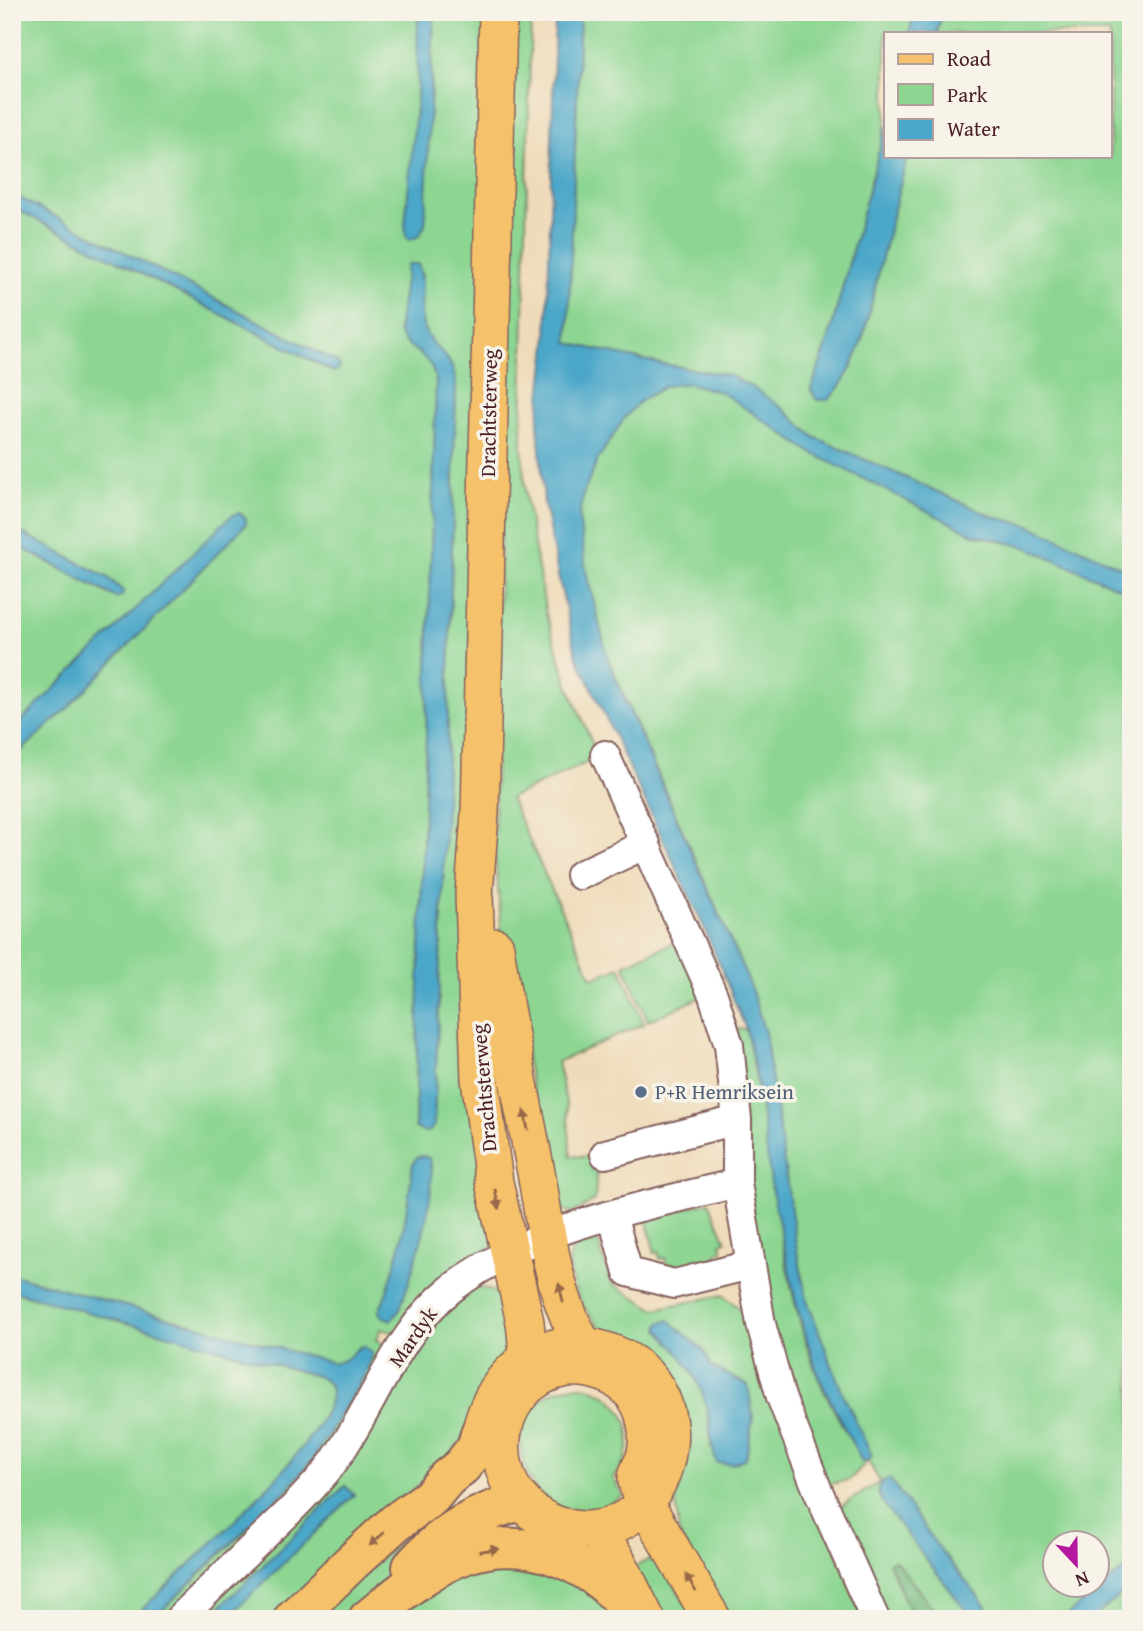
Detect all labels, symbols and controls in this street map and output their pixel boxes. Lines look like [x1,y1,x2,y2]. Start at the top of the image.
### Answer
legend [884,32,1112,158]
text: Road [947,43,992,74]
text: Park [947,79,988,110]
text: Water [947,113,1000,144]
street label: Drachtsterweg [472,348,505,477]
street label: Drachtsterweg [462,1022,505,1153]
place label: P+R Hemriksein [655,1076,794,1107]
marker: P+R Hemriksein [633,1084,649,1100]
one-way arrow [520,1109,531,1131]
one-way arrow [492,1188,503,1210]
one-way arrow [555,1282,566,1304]
street label: Mardyk [380,1300,445,1373]
north arrow [1042,1530,1112,1600]
one-way arrow [369,1531,386,1546]
one-way arrow [478,1544,500,1555]
text: N [1071,1564,1094,1595]
one-way arrow [685,1574,697,1593]

